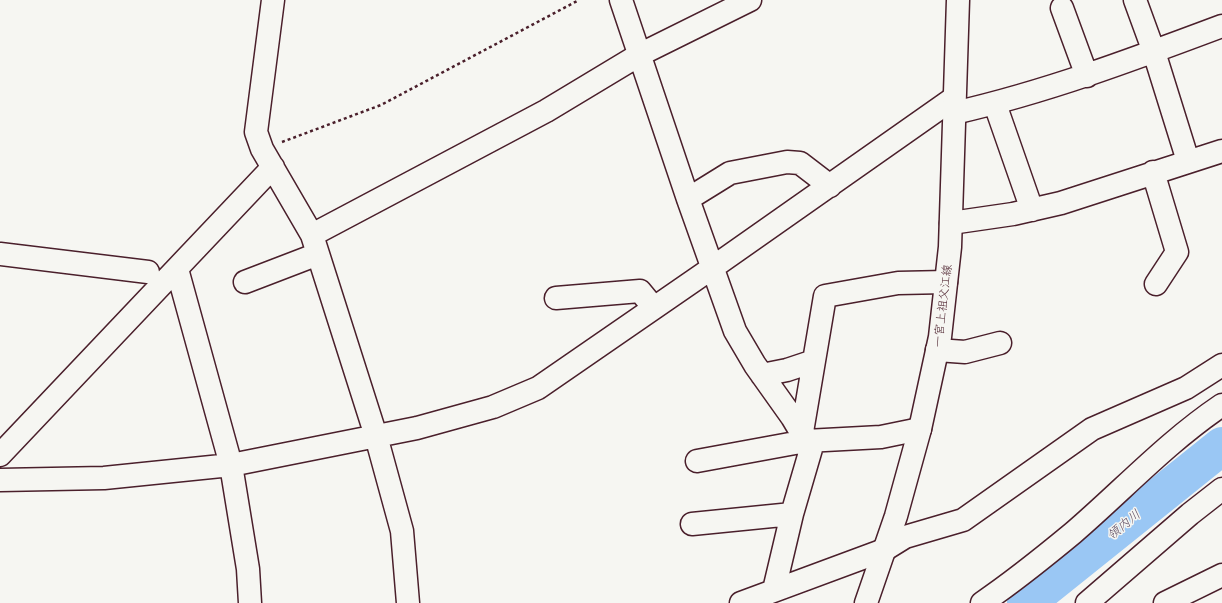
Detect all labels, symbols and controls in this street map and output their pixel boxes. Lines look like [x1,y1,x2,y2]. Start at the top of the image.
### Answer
street label: 一宮上祖父江線 [931,263,955,349]
water label: 領内川 [1104,507,1144,543]

